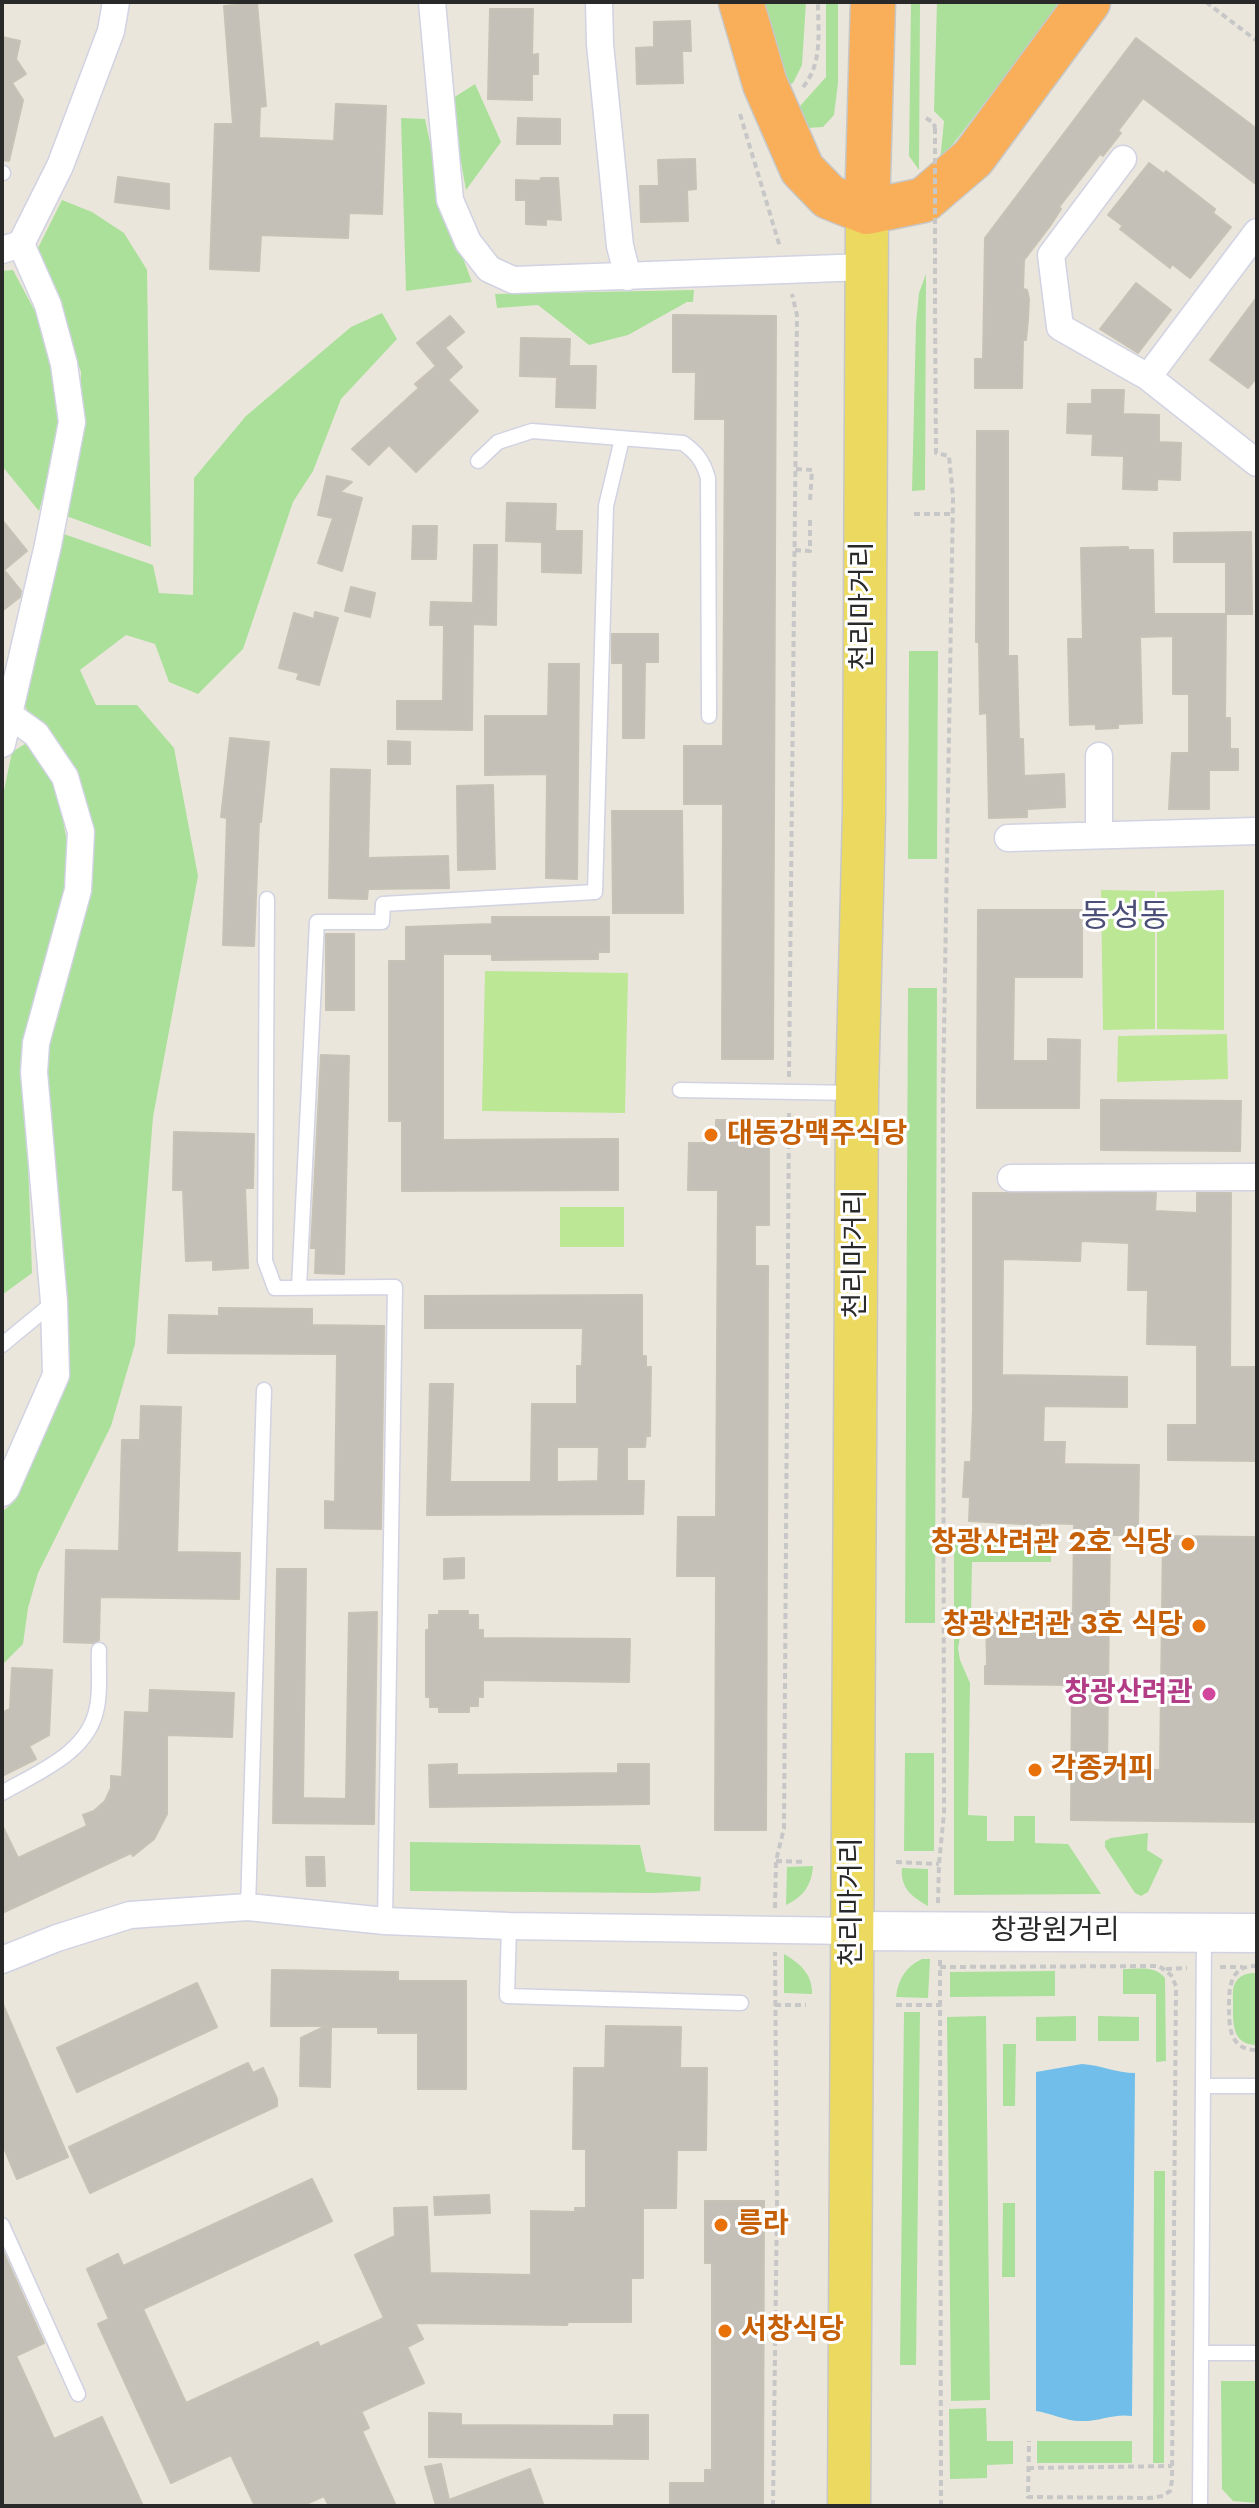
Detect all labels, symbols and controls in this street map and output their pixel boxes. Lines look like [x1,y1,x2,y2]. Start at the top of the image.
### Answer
street label: 천리마거리 [847,542,881,670]
district label: 동성동 [1081,899,1169,937]
place label: 대동강맥주식당 [727,1118,907,1152]
marker: 대동강맥주식당 [702,1126,720,1144]
street label: 천리마거리 [840,1190,874,1318]
place label: 창광산려관 2호 식당 [931,1527,1172,1561]
marker: 창광산려관 2호 식당 [1179,1535,1197,1553]
place label: 창광산려관 3호 식당 [943,1609,1183,1643]
marker: 창광산려관 3호 식당 [1190,1617,1208,1635]
place label: 창광산려관 [1064,1677,1193,1711]
marker: 창광산려관 [1200,1685,1218,1703]
place label: 각종커피 [1051,1753,1154,1787]
marker: 각종커피 [1026,1761,1044,1779]
street label: 천리마거리 [836,1838,870,1966]
street label: 창광원거리 [991,1915,1119,1949]
place label: 릉라 [737,2208,789,2242]
marker: 릉라 [712,2216,730,2234]
place label: 서창식당 [741,2314,844,2348]
marker: 서창식당 [716,2322,734,2340]

